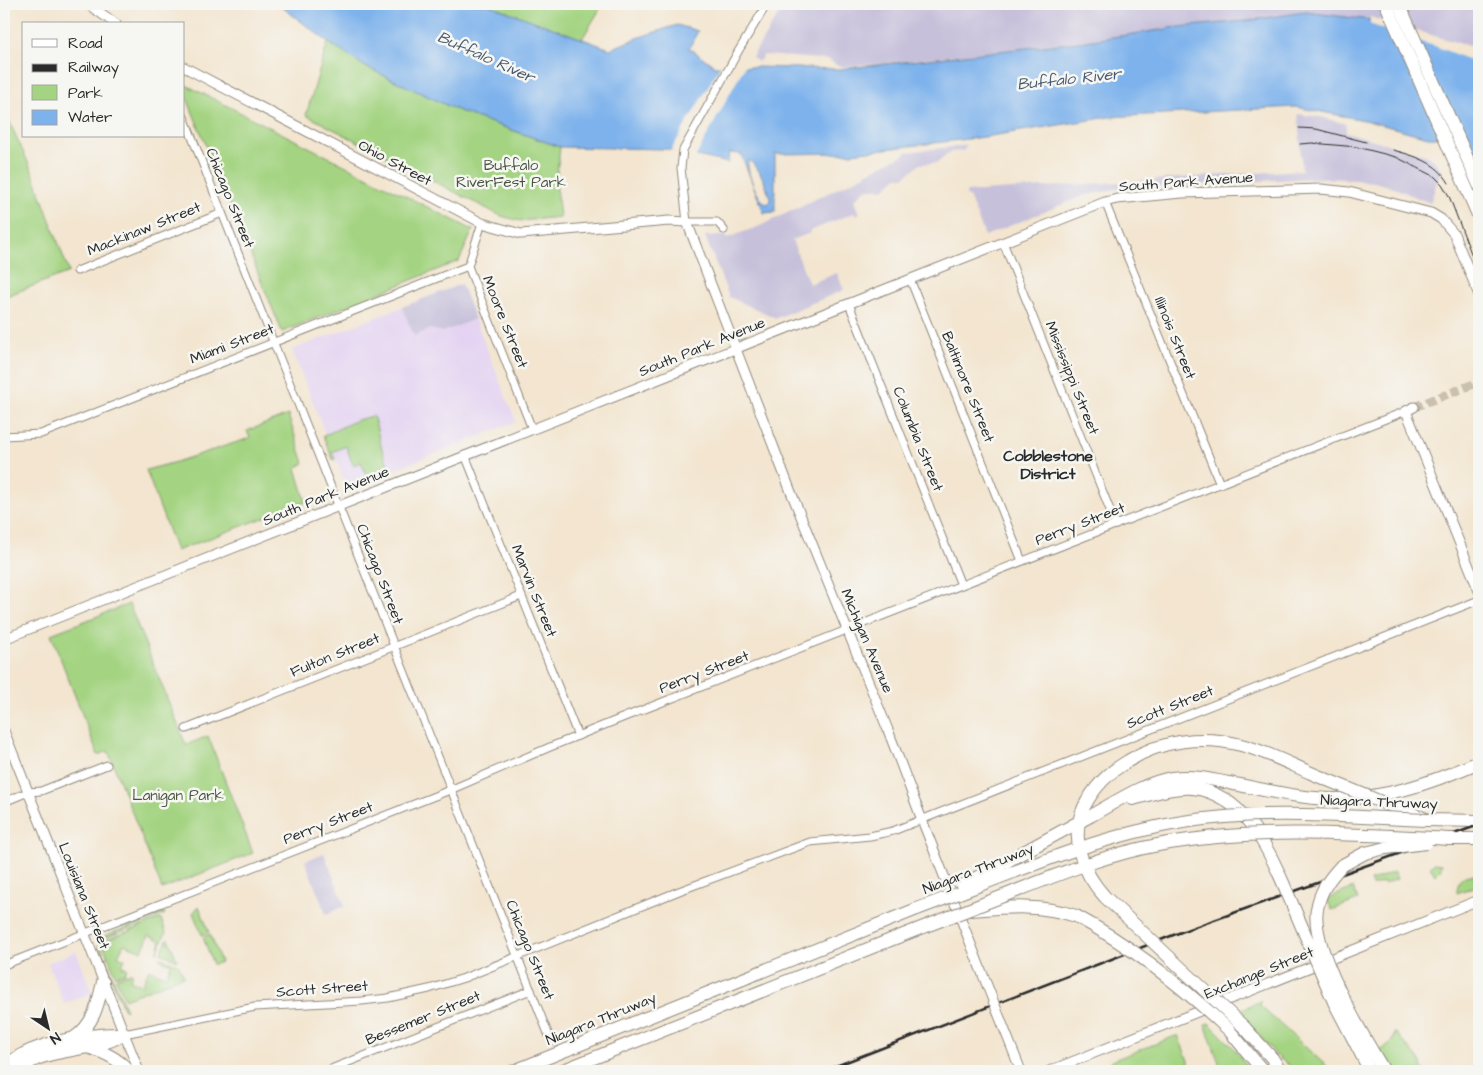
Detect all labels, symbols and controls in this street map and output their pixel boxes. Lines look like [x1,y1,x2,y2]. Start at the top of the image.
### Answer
legend [22,22,185,138]
water label: Buffalo River [434,26,540,89]
text: Road [68,33,103,54]
text: Railway [68,57,119,79]
water label: Buffalo River [1016,62,1124,95]
text: Park [68,83,103,104]
text: Water [68,107,112,128]
street label: Ohio Street [355,135,435,191]
street label: Chicago Street [200,145,260,251]
park label: Buffalo RiverFest Park [456,155,566,193]
street label: South Park Avenue [1118,167,1254,197]
street label: Mackinaw Street [84,197,204,261]
street label: Moore Street [477,273,533,371]
street label: Illinois Street [1149,294,1201,382]
street label: South Park Avenue [636,312,768,382]
street label: Miami Street [187,318,277,370]
street label: Mississippi Street [1040,318,1104,438]
street label: Baltimore Street [936,328,1000,446]
street label: Columbia Street [887,383,949,495]
district label: Cobblestone District [1003,445,1093,485]
street label: South Park Avenue [260,461,392,531]
street label: Perry Street [1032,497,1128,552]
street label: Chicago Street [350,521,409,628]
street label: Marvin Street [506,542,562,640]
street label: Michigan Avenue [835,586,898,697]
street label: Fulton Street [287,628,383,682]
street label: Perry Street [656,645,752,700]
street label: Scott Street [1123,680,1217,734]
park label: Lanigan Park [132,785,224,807]
street label: Niagara Thruway [1320,789,1438,816]
street label: Perry Street [280,796,376,851]
street label: Niagara Thruway [920,838,1037,901]
street label: Louisiana Street [53,839,115,953]
street label: Chicago Street [500,897,560,1003]
street label: Exchange Street [1201,942,1317,1005]
street label: Scott Street [275,975,369,1003]
street label: Bessemer Street [362,985,484,1051]
street label: Niagara Thruway [543,987,660,1052]
north arrow [22,1002,72,1052]
text: N [45,1027,64,1049]

